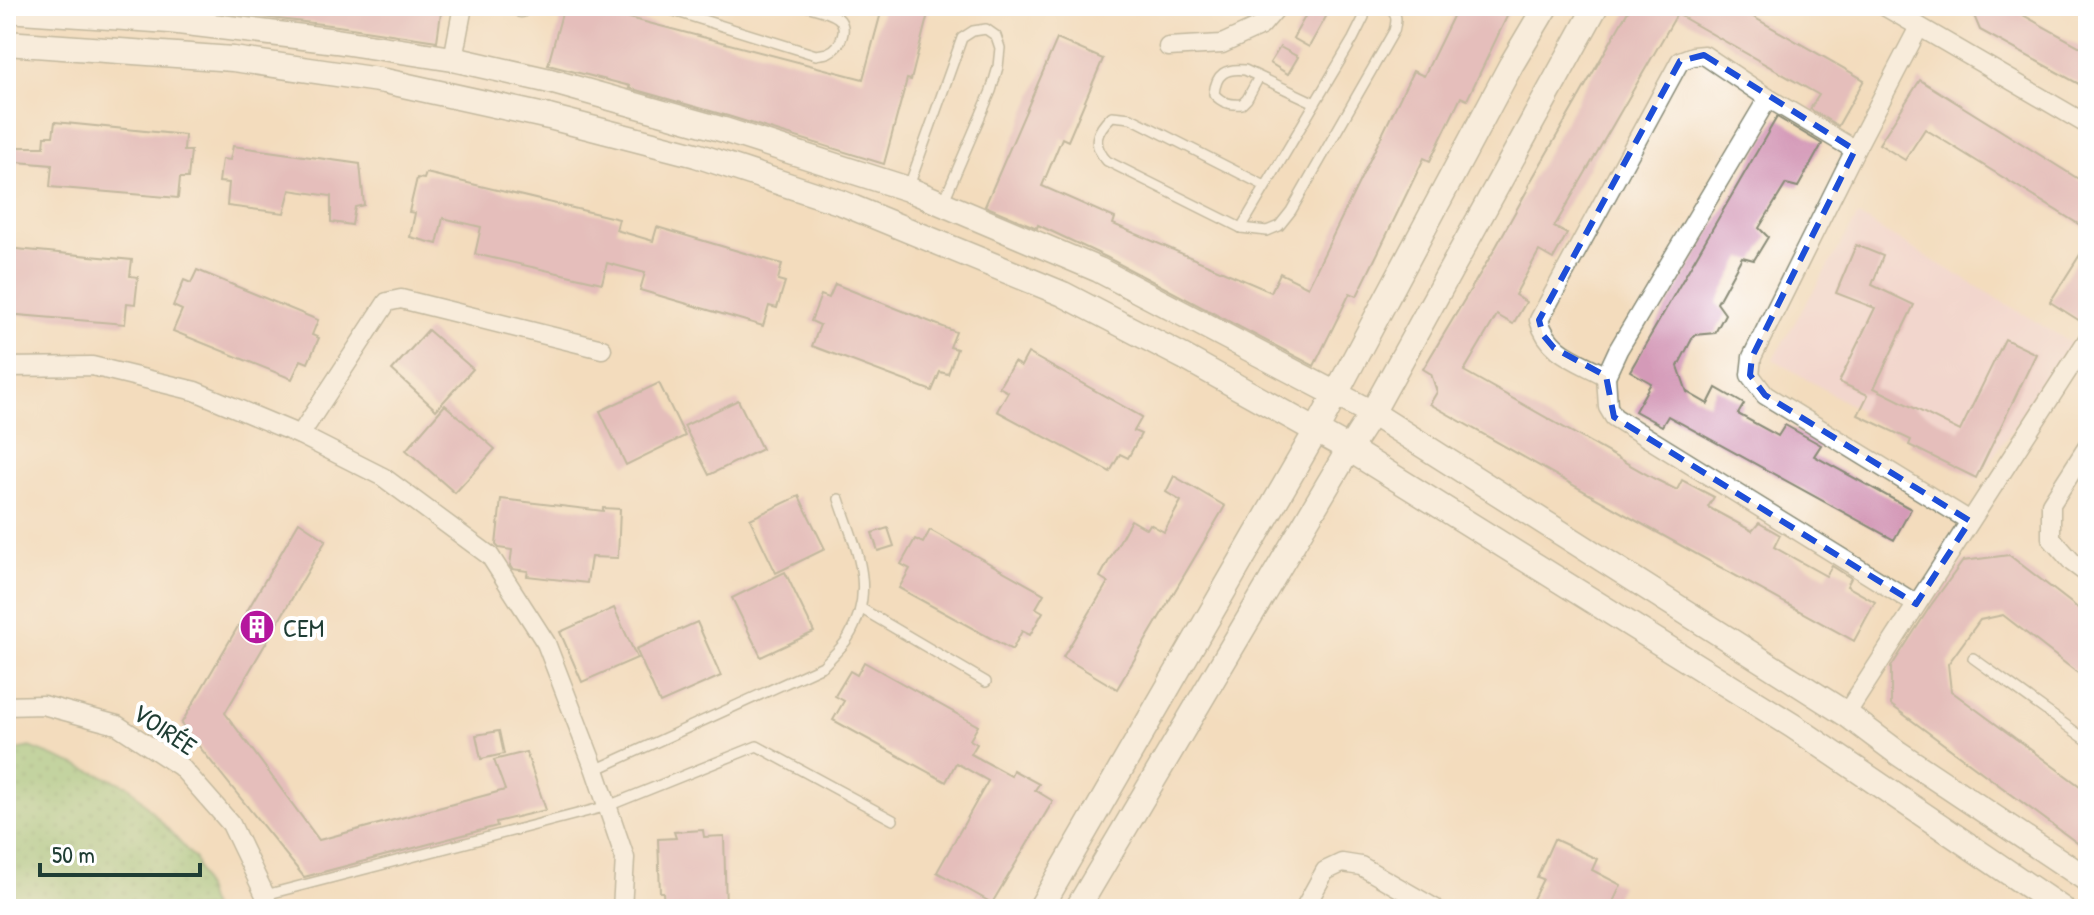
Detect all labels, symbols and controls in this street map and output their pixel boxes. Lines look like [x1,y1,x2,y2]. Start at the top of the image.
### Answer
building icon: CEM [238,608,276,646]
place label: CEM [283,610,324,645]
street label: VOIRÉE [126,695,204,763]
scale bar [40,827,200,877]
text: 50 m [52,838,95,870]

